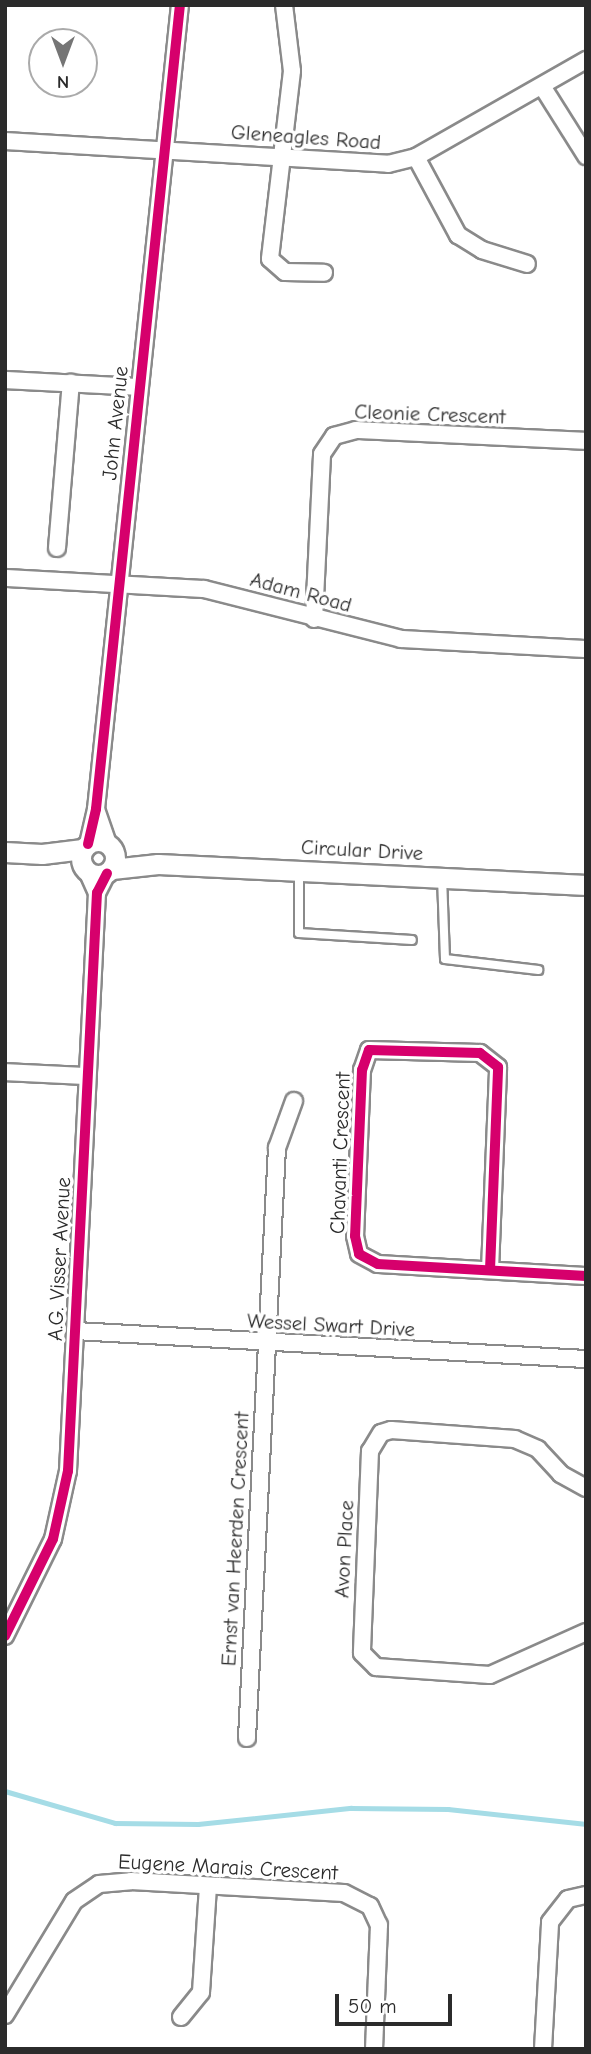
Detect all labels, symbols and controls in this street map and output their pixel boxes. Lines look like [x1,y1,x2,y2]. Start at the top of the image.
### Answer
north arrow [28,28,98,98]
text: N [57,71,69,93]
street label: Gleneagles Road [230,119,382,155]
street label: John Avenue [96,365,134,481]
street label: Cleonie Crescent [354,399,506,429]
street label: Adam Road [248,566,354,618]
street label: Circular Drive [300,834,424,866]
street label: Chavanti Crescent [325,1072,355,1234]
street label: A.G. Visser Avenue [42,1176,76,1342]
street label: Wessel Swart Drive [246,1308,416,1342]
street label: Ernst van Heerden Crescent [216,1411,254,1667]
street label: Avon Place [329,1499,359,1599]
street label: Eugene Marais Crescent [117,1849,339,1885]
scale bar [339,1980,456,2024]
text: 50 m [348,1994,397,2018]

